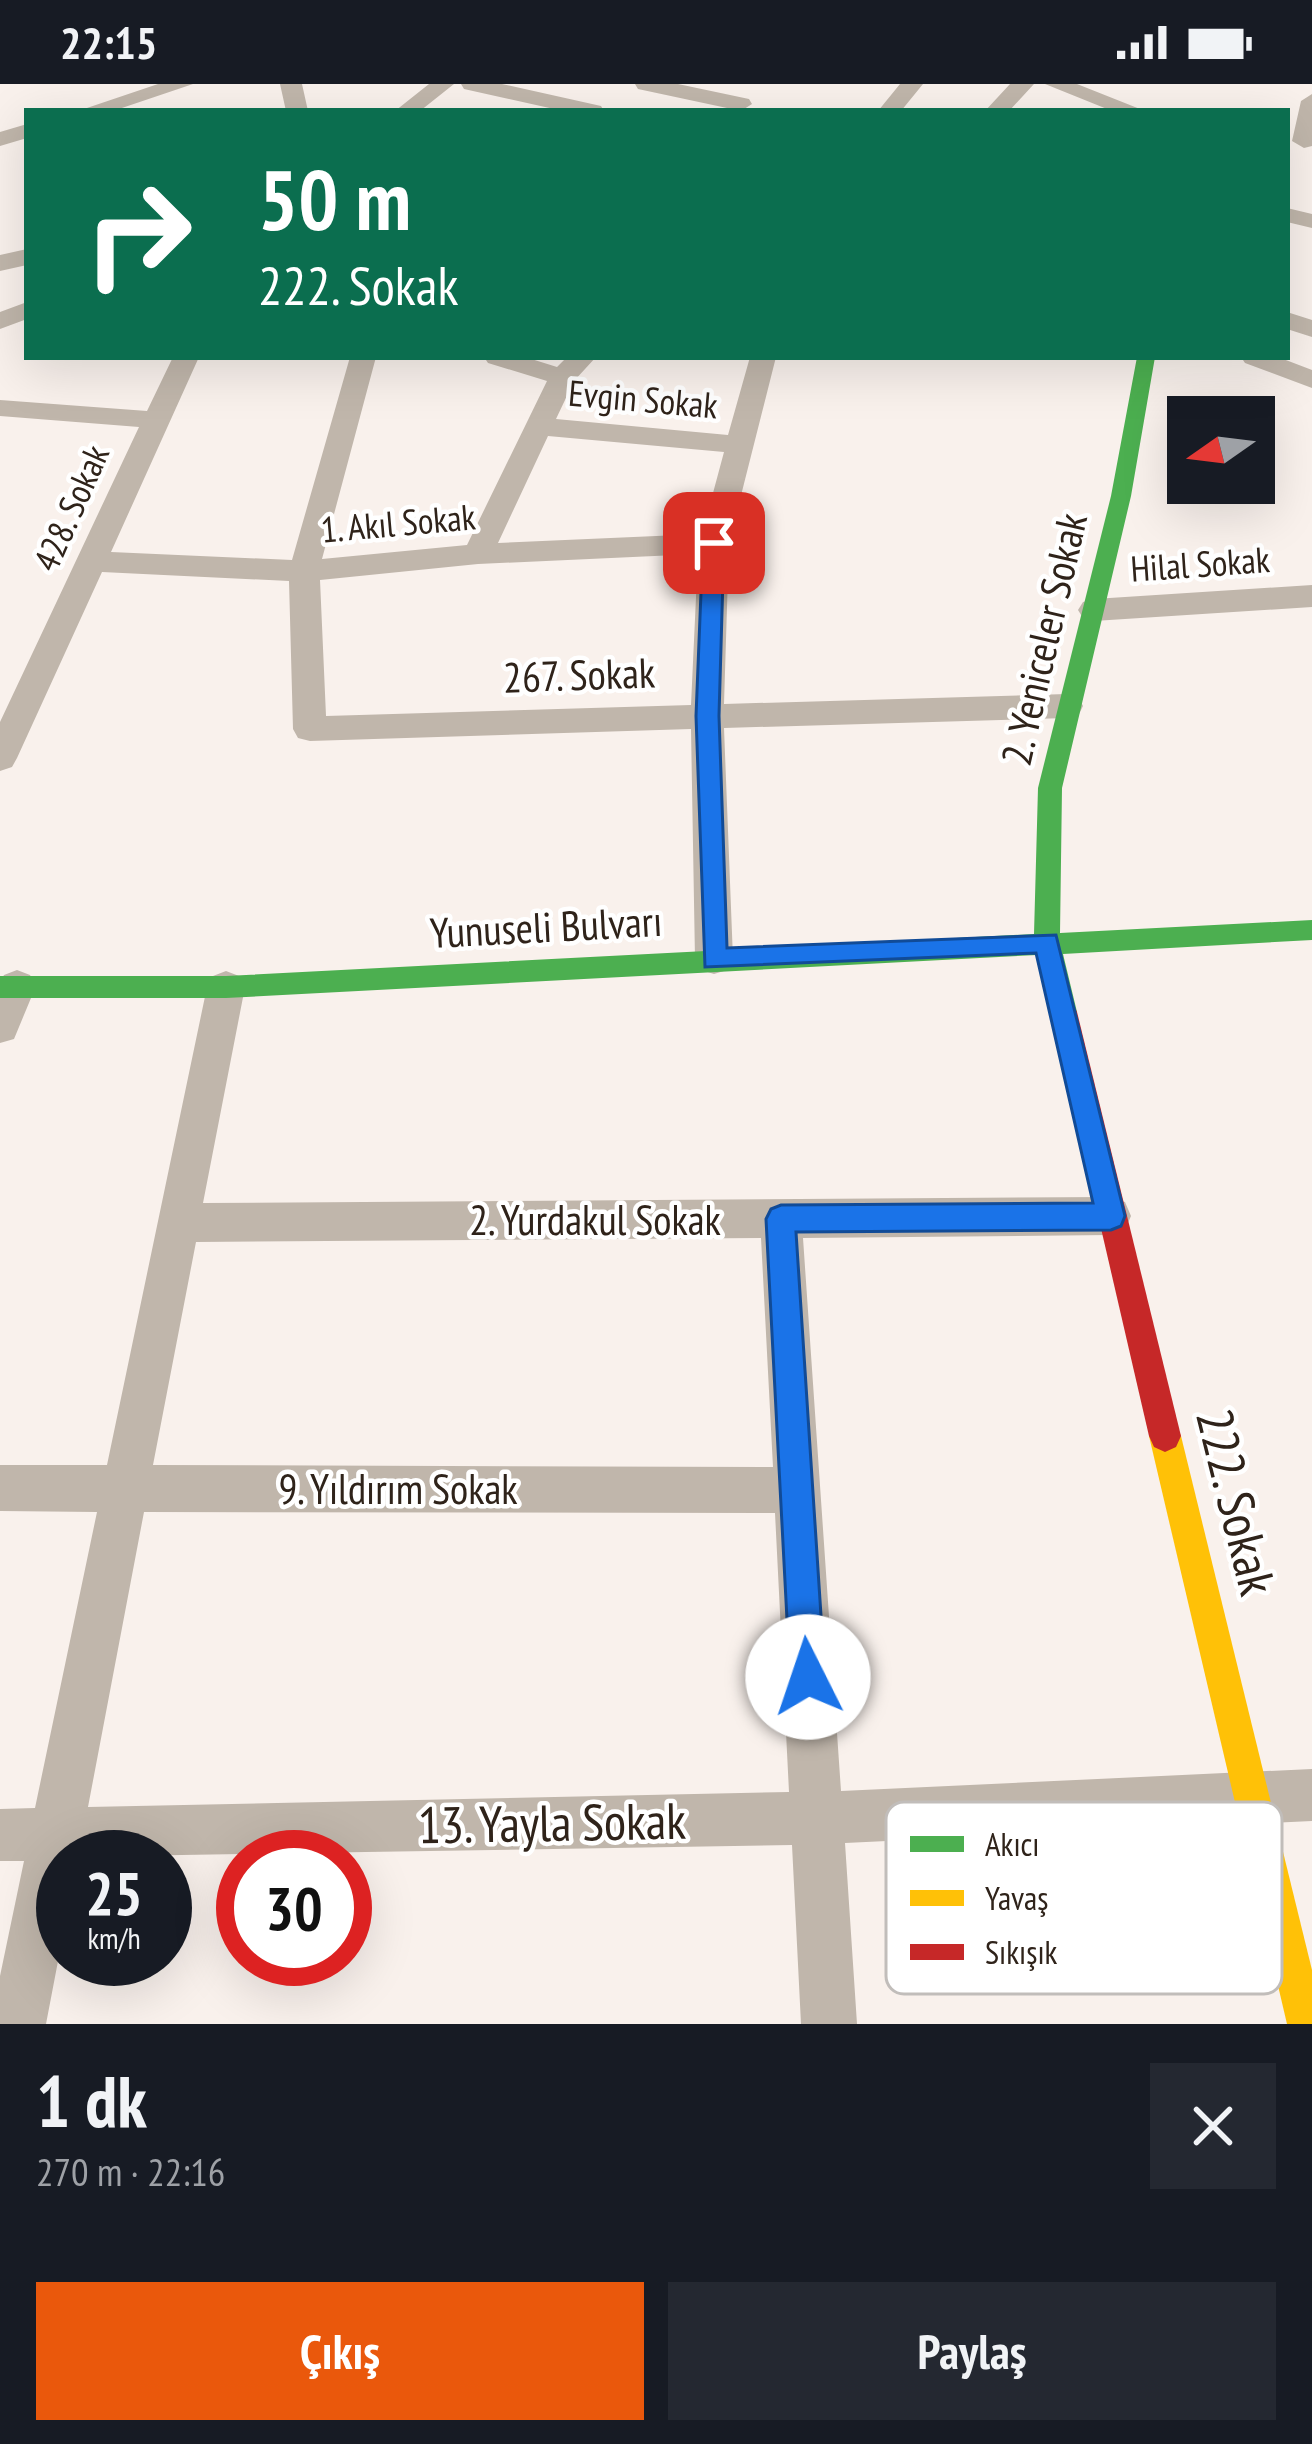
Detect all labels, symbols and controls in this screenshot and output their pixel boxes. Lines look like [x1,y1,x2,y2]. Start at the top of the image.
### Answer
text: 22:15 [60,13,157,71]
text: 50 m [258,144,411,253]
icon: right [60,156,216,312]
text: 222. Sokak [258,250,458,320]
street label: Evgin Sokak [567,369,720,428]
north arrow [1167,396,1275,504]
map controls [1167,396,1275,504]
street label: 428. Sokak [22,437,119,578]
street label: 1. Akıl Sokak [319,492,477,553]
pin [663,492,765,594]
street label: 2. Yeniceler Sokak [988,507,1099,770]
icon: arrive [681,510,747,576]
street label: Hilal Sokak [1129,535,1271,592]
street label: 267. Sokak [502,644,656,705]
street label: Yunuseli Bulvarı [428,893,663,960]
street label: 2. Yurdakul Sokak [469,1192,721,1247]
street label: 222. Sokak [1182,1402,1292,1602]
street label: 9. Yıldırım Sokak [278,1461,518,1516]
position arrow [745,1614,871,1740]
street label: 13. Yayla Sokak [417,1787,687,1857]
legend [886,1802,1282,1994]
text: Akıcı [985,1822,1039,1865]
speed limit sign: 30 [216,1830,372,1986]
text: 25 [85,1854,143,1932]
text: Yavaş [985,1876,1048,1919]
text: km/h [87,1918,141,1957]
text: Sıkışık [985,1930,1058,1973]
text: 1 dk [36,2054,147,2147]
button: close [1150,2063,1276,2189]
text: 270 m · 22:16 [36,2146,225,2197]
button: Çıkış [36,2282,644,2420]
button: Paylaş [668,2282,1276,2420]

